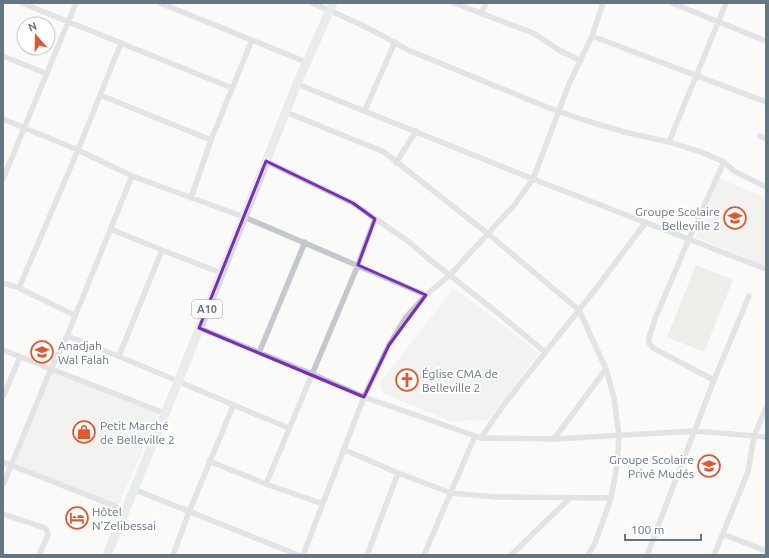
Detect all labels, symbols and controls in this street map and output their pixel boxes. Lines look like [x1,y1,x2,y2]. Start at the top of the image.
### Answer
north arrow [16,16,56,56]
text: N [27,20,38,34]
place label: Groupe Scolaire Belleville 2 [635,205,720,232]
school or university icon: Groupe Scolaire Belleville 2 [722,205,748,231]
road number: A10 [192,300,222,318]
school or university icon: Anadjah Wal Falah [29,339,55,365]
place label: Anadjah Wal Falah [58,339,109,366]
church icon: Église CMA de Belleville 2 [394,367,420,393]
place label: Église CMA de Belleville 2 [422,367,498,394]
shop icon: Petit Marché de Belleville 2 [71,419,97,445]
place label: Petit Marché de Belleville 2 [100,419,175,446]
place label: Groupe Scolaire Privé Mudés [609,453,694,480]
school or university icon: Groupe Scolaire Privé Mudés [696,453,722,479]
hotel icon: Hôtel N'Zelibessai [64,505,90,531]
place label: Hôtel N'Zelibessai [92,505,156,532]
scale bar [625,516,701,542]
text: 100 m [631,523,664,536]

